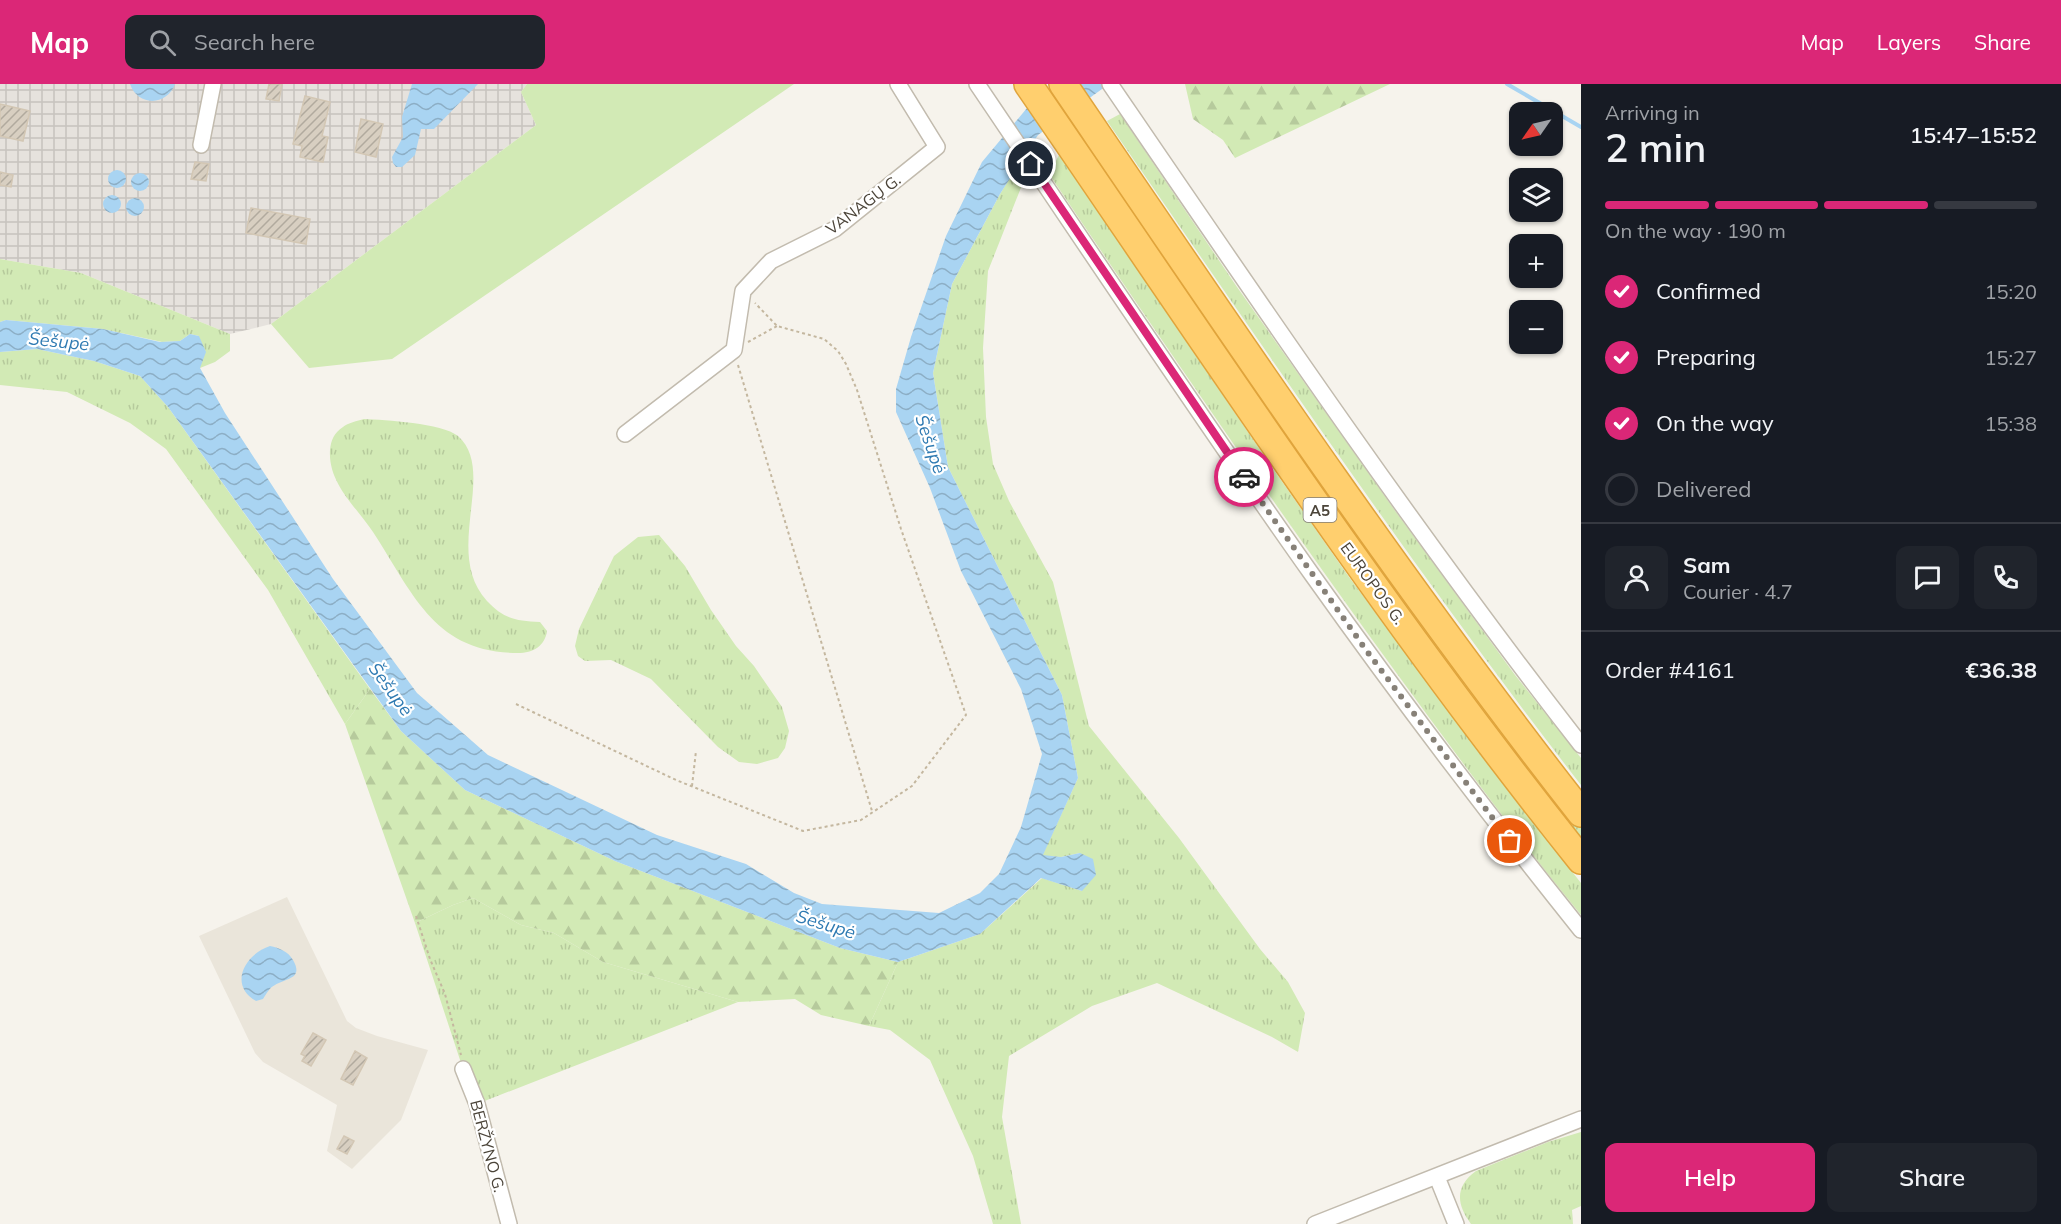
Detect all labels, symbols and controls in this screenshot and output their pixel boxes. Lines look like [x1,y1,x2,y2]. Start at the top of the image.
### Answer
search box [125,15,545,69]
text: Map [30,25,89,60]
icon: search [146,26,179,59]
text: Search here [194,28,315,56]
text: Map [1801,29,1844,55]
text: Layers [1877,29,1941,55]
text: Share [1974,29,2031,55]
text: Arriving in [1605,100,1700,125]
north arrow [1509,102,1563,156]
map controls [1509,102,1563,354]
text: 15:47–15:52 [1910,121,2037,149]
text: 2 min [1605,123,1706,172]
pin [1005,138,1056,189]
icon: home [1014,147,1047,180]
button: layers [1509,168,1563,222]
street label: VANAGŲ G. [822,169,904,239]
text: On the way · 190 m [1605,218,1786,243]
button: + [1509,234,1563,288]
icon: check [1605,275,1638,308]
text: Confirmed [1656,277,1761,305]
text: 15:20 [1984,279,2037,304]
button: − [1509,300,1563,354]
water label: Šešupė [28,326,91,356]
icon: check [1605,341,1638,374]
text: Preparing [1656,343,1756,371]
text: 15:27 [1984,345,2037,370]
icon: check [1605,407,1638,440]
text: On the way [1656,409,1774,437]
water label: Šešupė [910,411,952,477]
text: 15:38 [1984,411,2037,436]
courier [1214,447,1274,507]
icon: car [1228,461,1261,494]
text: Delivered [1656,475,1751,503]
road number: A5 [1304,498,1336,522]
street label: EUROPOS G. [1337,538,1409,628]
button: person [1605,546,1668,609]
button: chat [1896,546,1959,609]
button: phone [1974,546,2037,609]
text: Sam [1683,551,1731,579]
text: Courier · 4.7 [1683,579,1793,604]
text: Order #4161 [1605,656,1735,684]
text: €36.38 [1966,656,2037,684]
water label: Šešupė [364,658,418,721]
pin [1484,815,1535,866]
icon: bag [1493,824,1526,857]
water label: Šešupė [794,904,859,944]
street label: BERŽYNO G. [466,1098,510,1194]
button: Help [1605,1143,1815,1212]
button: Share [1827,1143,2037,1212]

